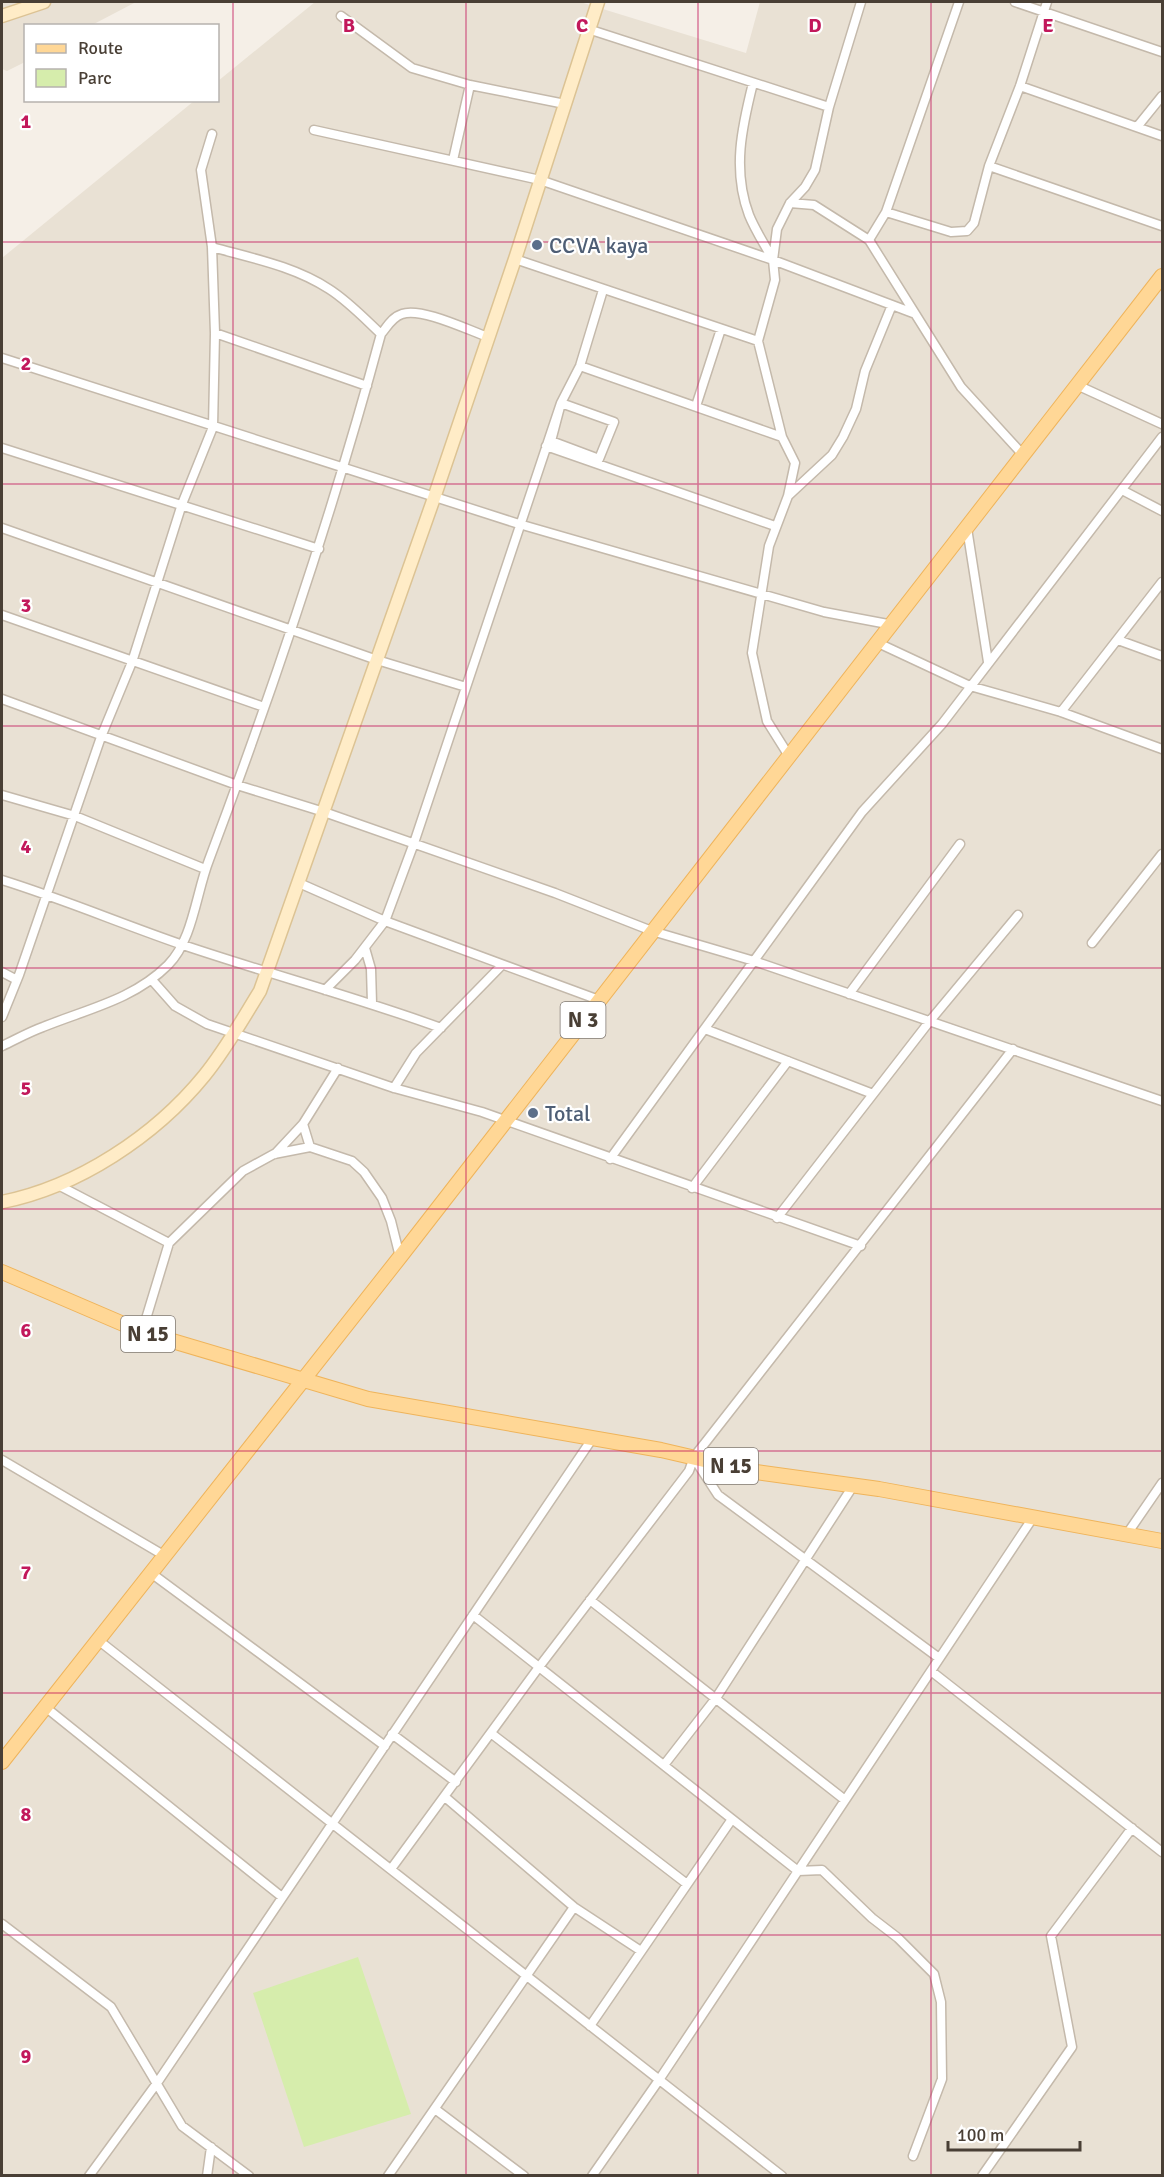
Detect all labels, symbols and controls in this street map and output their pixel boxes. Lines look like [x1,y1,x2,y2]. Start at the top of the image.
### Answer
text: B [343,13,355,38]
text: C [576,13,588,38]
text: D [808,13,822,38]
text: E [1042,13,1054,38]
legend [24,24,219,102]
text: Route [78,37,123,59]
text: Parc [78,67,112,89]
text: 1 [21,109,32,134]
place label: CCVA kaya [549,232,649,259]
marker: CCVA kaya [530,238,544,252]
text: 2 [21,351,31,376]
text: 3 [21,593,31,618]
text: 4 [21,834,32,859]
road number: N 3 [560,1002,606,1038]
text: 5 [21,1076,31,1101]
place label: Total [545,1100,591,1127]
marker: Total [526,1106,540,1120]
road number: N 15 [121,1316,175,1352]
text: 6 [21,1318,32,1343]
road number: N 15 [704,1448,758,1484]
text: 7 [21,1560,32,1585]
text: 8 [21,1802,32,1827]
text: 9 [21,2044,32,2069]
scale bar [948,2114,1080,2152]
text: 100 m [957,2124,1004,2146]

